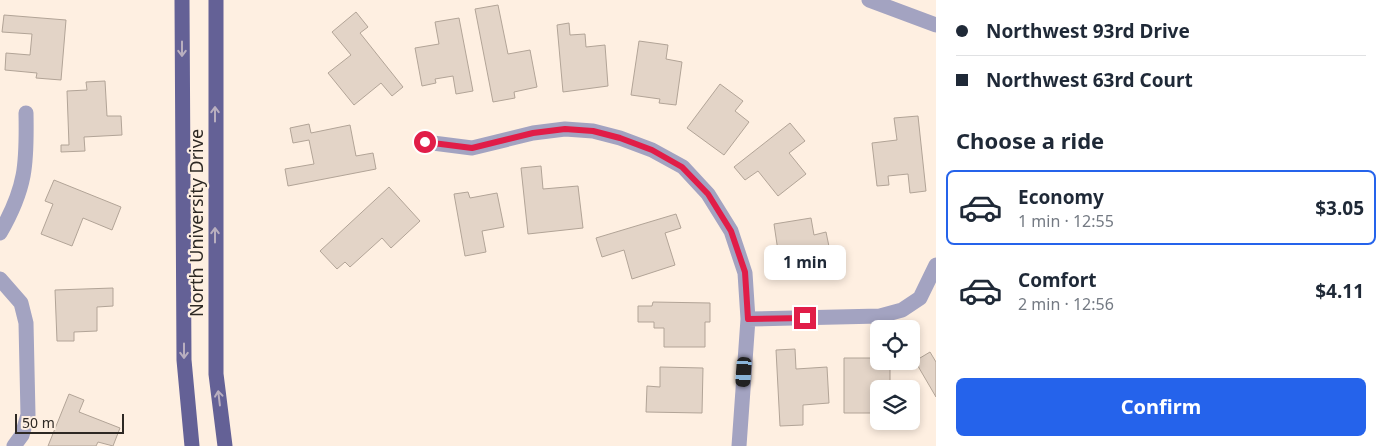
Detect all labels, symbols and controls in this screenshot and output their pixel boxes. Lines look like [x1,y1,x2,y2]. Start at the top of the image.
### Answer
text: Northwest 93rd Drive [986,18,1190,44]
one-way arrow [177,40,187,56]
text: Northwest 63rd Court [986,67,1193,93]
one-way arrow [211,106,220,122]
text: Choose a ride [956,125,1104,155]
street label: North University Drive [184,129,208,317]
route start [414,131,436,153]
text: Economy [1018,184,1104,210]
icon: car [958,185,1003,230]
text: $3.05 [1315,195,1364,221]
text: 1 min · 12:55 [1018,210,1114,232]
one-way arrow [210,228,220,244]
callout: 1 min [764,246,846,280]
text: 1 min [783,251,827,273]
text: Comfort [1018,267,1097,293]
icon: car [958,268,1003,313]
text: $4.11 [1315,278,1364,304]
text: 2 min · 12:56 [1018,293,1114,315]
route end [794,307,816,329]
map controls [870,320,920,430]
button: locate [870,320,920,370]
one-way arrow [179,342,189,359]
car [735,357,752,387]
button: Confirm [956,378,1366,436]
button: layers [870,380,920,430]
one-way arrow [214,390,224,406]
scale bar [15,411,124,434]
text: 50 m [22,413,55,432]

